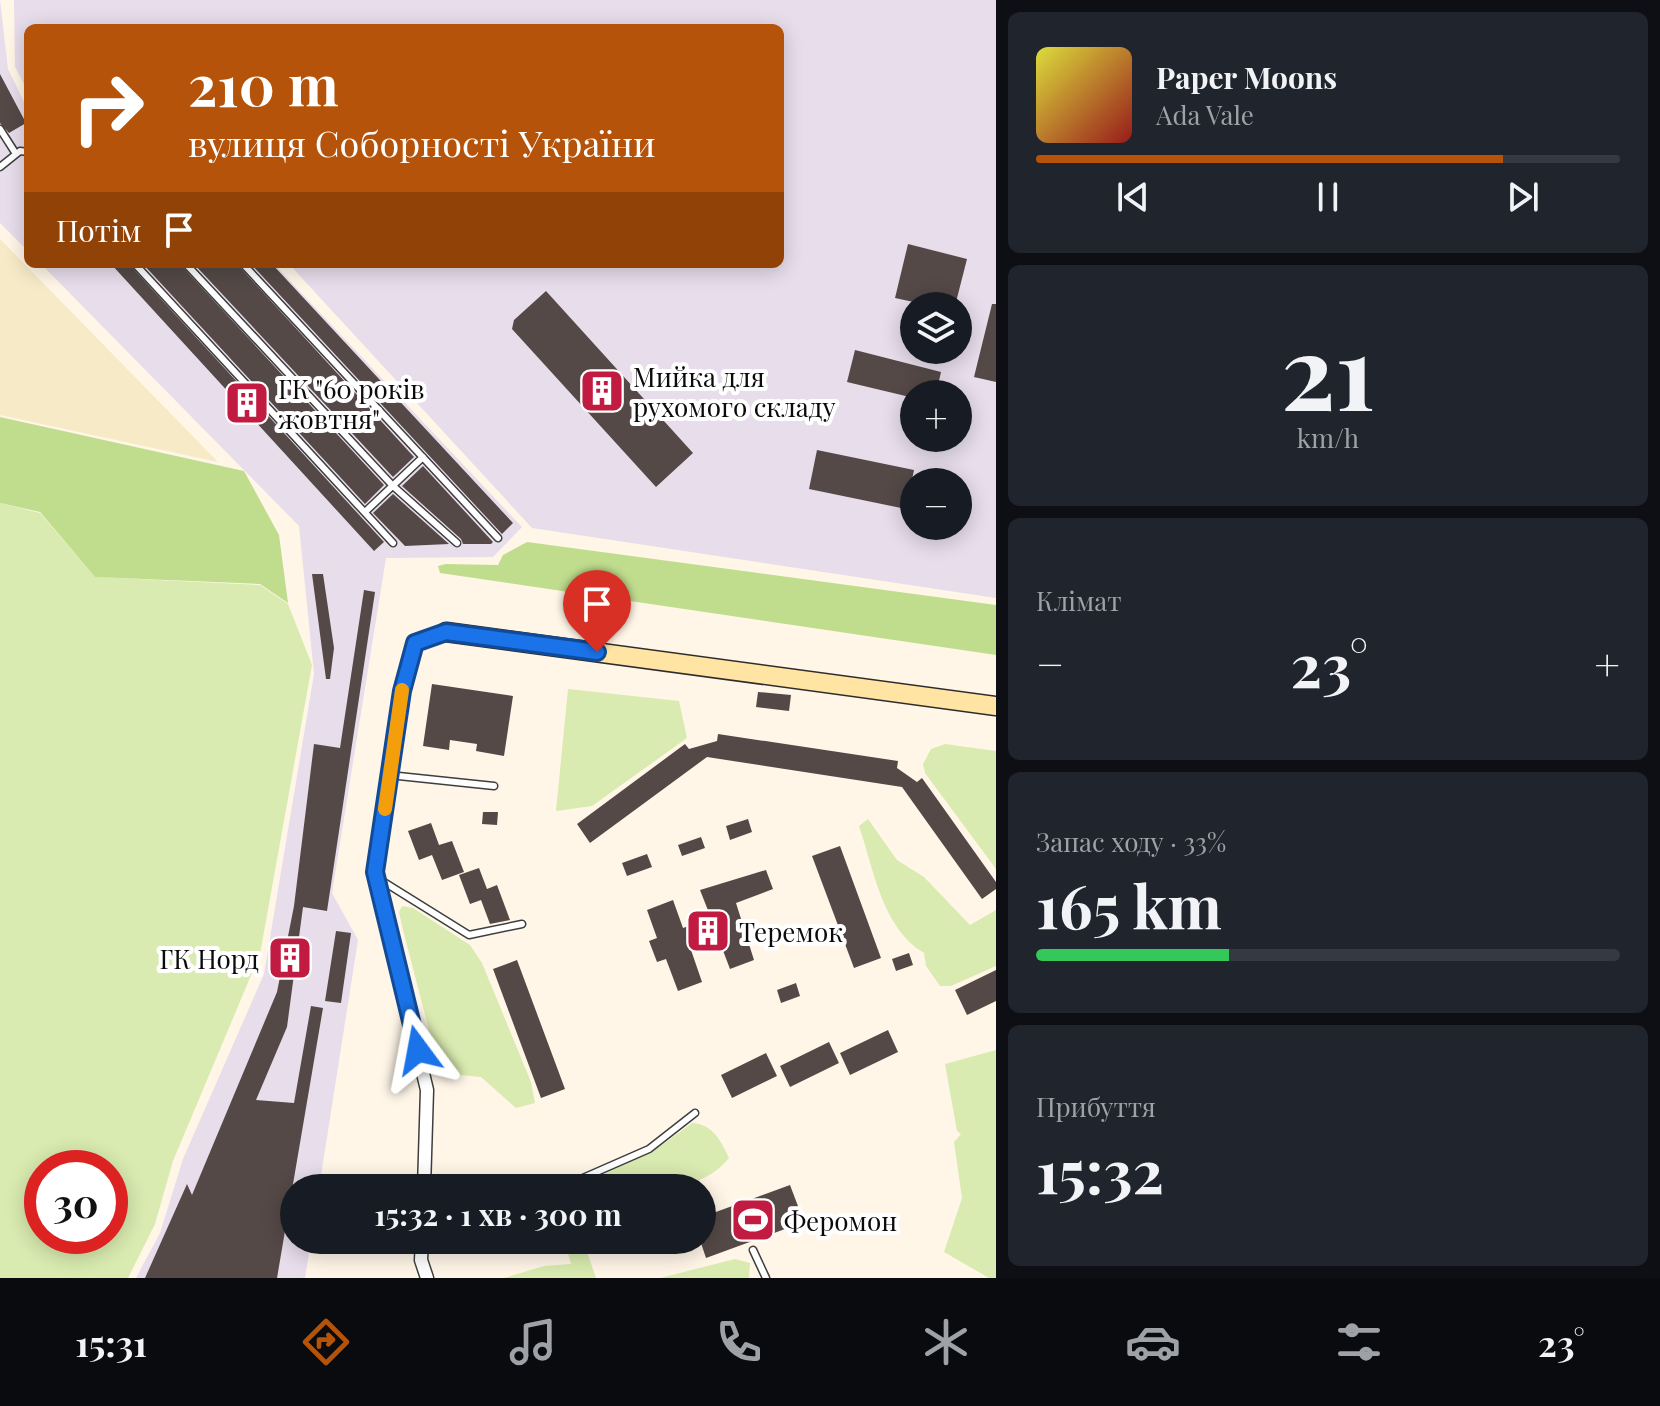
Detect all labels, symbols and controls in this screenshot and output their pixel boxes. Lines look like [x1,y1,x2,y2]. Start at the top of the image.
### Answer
text: 210 m [188,46,339,121]
icon: right [56,56,160,160]
text: Paper Moons [1156,57,1337,97]
text: Ada Vale [1156,97,1254,132]
text: вулиця Соборності України [188,118,656,166]
icon: previous [1111,175,1155,219]
icon: pause [1306,175,1350,219]
icon: next [1501,175,1545,219]
icon: arrive [157,208,201,252]
text: Потім [56,210,141,250]
map controls [900,292,972,540]
button: layers [900,292,972,364]
text: 21 [1281,298,1375,437]
place label: Мийка для рухомого складу [633,359,836,424]
building icon: Мийка для рухомого складу [578,367,626,415]
place label: ГК "60 років жовтня" [278,371,424,436]
building icon: ГК "60 років жовтня" [223,379,271,427]
button: + [900,380,972,452]
text: km/h [1297,420,1359,455]
button: − [900,468,972,540]
pin [563,570,631,652]
icon: arrive [575,582,619,626]
text: Клімат [1036,583,1122,618]
text: 23° [1291,623,1368,703]
text: − [1036,633,1064,692]
text: + [1594,633,1620,692]
text: Запас ходу · 33% [1036,824,1226,859]
text: 165 km [1036,864,1222,944]
building icon: Теремок [684,907,732,955]
place label: Теремок [739,914,843,949]
building icon: ГК Норд [266,934,314,982]
place label: ГК Норд [160,941,259,976]
position arrow [376,1008,460,1092]
text: Прибуття [1036,1089,1156,1124]
text: 15:32 [1036,1129,1164,1209]
speed limit sign: 30 [24,1150,128,1254]
text: 15:32 · 1 хв · 300 m [374,1194,622,1234]
sports icon: Феромон [729,1196,777,1244]
place label: Феромон [784,1203,897,1238]
icon: directions [298,1314,354,1370]
icon: music [505,1314,561,1370]
icon: phone [711,1314,767,1370]
icon: climate [918,1314,974,1370]
icon: car [1125,1314,1181,1370]
icon: filters [1331,1314,1387,1370]
text: 15:31 [75,1318,147,1366]
text: 23° [1538,1318,1585,1366]

